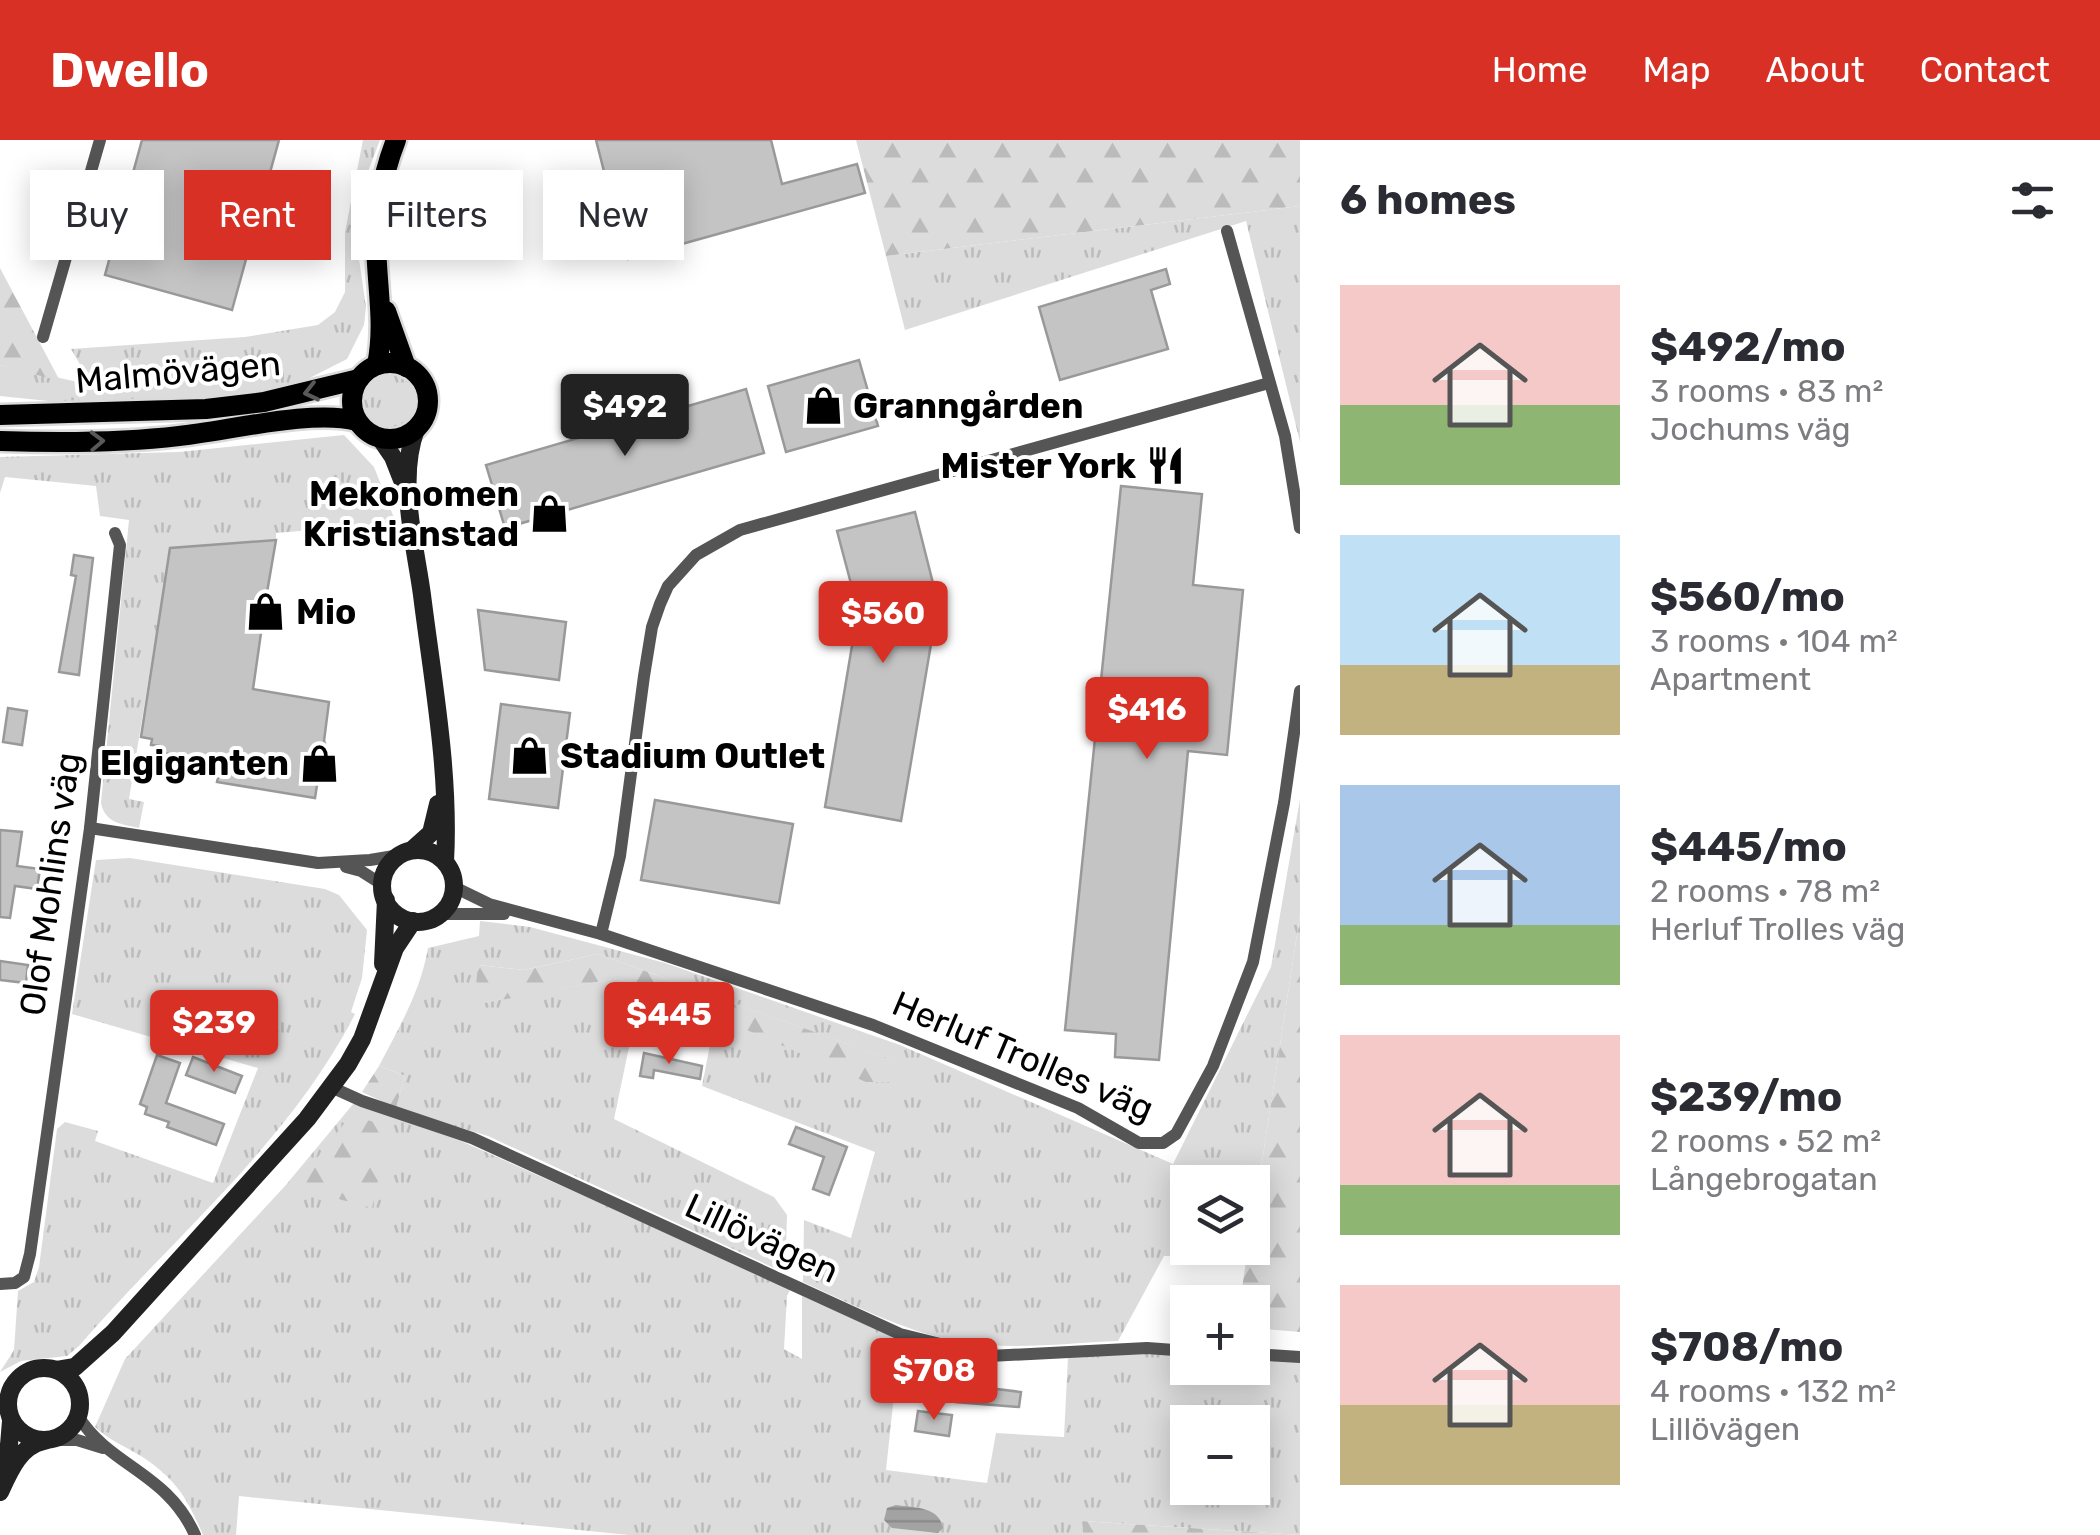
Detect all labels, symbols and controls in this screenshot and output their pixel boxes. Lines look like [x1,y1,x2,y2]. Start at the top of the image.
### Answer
text: Dwello [50,42,209,99]
text: Home [1492,49,1588,91]
text: Map [1643,49,1711,91]
text: About [1766,49,1865,91]
text: Contact [1920,49,2050,91]
chip: Buy [30,170,164,260]
chip: Rent [184,170,331,260]
chip: Filters [351,170,523,260]
chip: New [543,170,684,260]
icon: filters [2005,173,2060,228]
text: 6 homes [1340,175,1516,225]
text: $492/mo [1650,322,1846,372]
icon: home [1420,325,1540,445]
street label: Malmövägen [74,342,282,402]
text: 3 rooms · 83 m² [1650,372,1883,410]
pin: $492 [566,374,684,459]
one-way arrow [303,380,320,401]
shop icon: Granngården [802,385,844,427]
place label: Granngården [853,385,1083,427]
text: $492 [583,387,667,425]
text: Jochums väg [1650,410,1851,448]
one-way arrow [90,431,106,452]
place label: Mister York [940,445,1137,487]
restaurant icon: Mister York [1145,445,1187,487]
place label: Mekonomen Kristianstad [303,473,519,555]
shop icon: Mekonomen Kristianstad [528,493,570,535]
text: $560/mo [1650,572,1845,622]
icon: home [1420,575,1540,695]
pin: $560 [824,581,942,666]
shop icon: Mio [245,591,287,633]
place label: Mio [296,591,356,633]
text: $560 [841,594,925,632]
text: 3 rooms · 104 m² [1650,622,1898,660]
text: Apartment [1650,660,1811,698]
pin: $416 [1088,677,1206,762]
text: $416 [1107,690,1187,728]
shop icon: Stadium Outlet [509,735,551,777]
place label: Stadium Outlet [560,735,825,777]
place label: Elgiganten [100,742,289,784]
shop icon: Elgiganten [298,742,340,784]
street label: Olof Mohlins väg [11,750,89,1018]
text: $445/mo [1650,822,1847,872]
icon: home [1420,825,1540,945]
text: 2 rooms · 78 m² [1650,872,1880,910]
text: Herluf Trolles väg [1650,910,1905,948]
pin: $445 [610,982,728,1067]
street label: Herluf Trolles väg [886,982,1160,1130]
pin: $239 [155,990,273,1075]
text: $445 [626,995,712,1033]
text: $239 [172,1003,256,1041]
text: $239/mo [1650,1072,1842,1122]
icon: home [1420,1075,1540,1195]
text: 2 rooms · 52 m² [1650,1122,1881,1160]
text: Långebrogatan [1650,1160,1878,1198]
map controls [1170,1165,1270,1505]
button: layers [1170,1165,1270,1265]
street label: Lillövägen [679,1184,845,1292]
button: + [1170,1285,1270,1385]
text: $708/mo [1650,1322,1843,1372]
icon: home [1420,1325,1540,1445]
pin: $708 [875,1338,993,1423]
text: $708 [892,1351,976,1389]
text: 4 rooms · 132 m² [1650,1372,1896,1410]
button: − [1170,1405,1270,1505]
text: Lillövägen [1650,1410,1800,1448]

